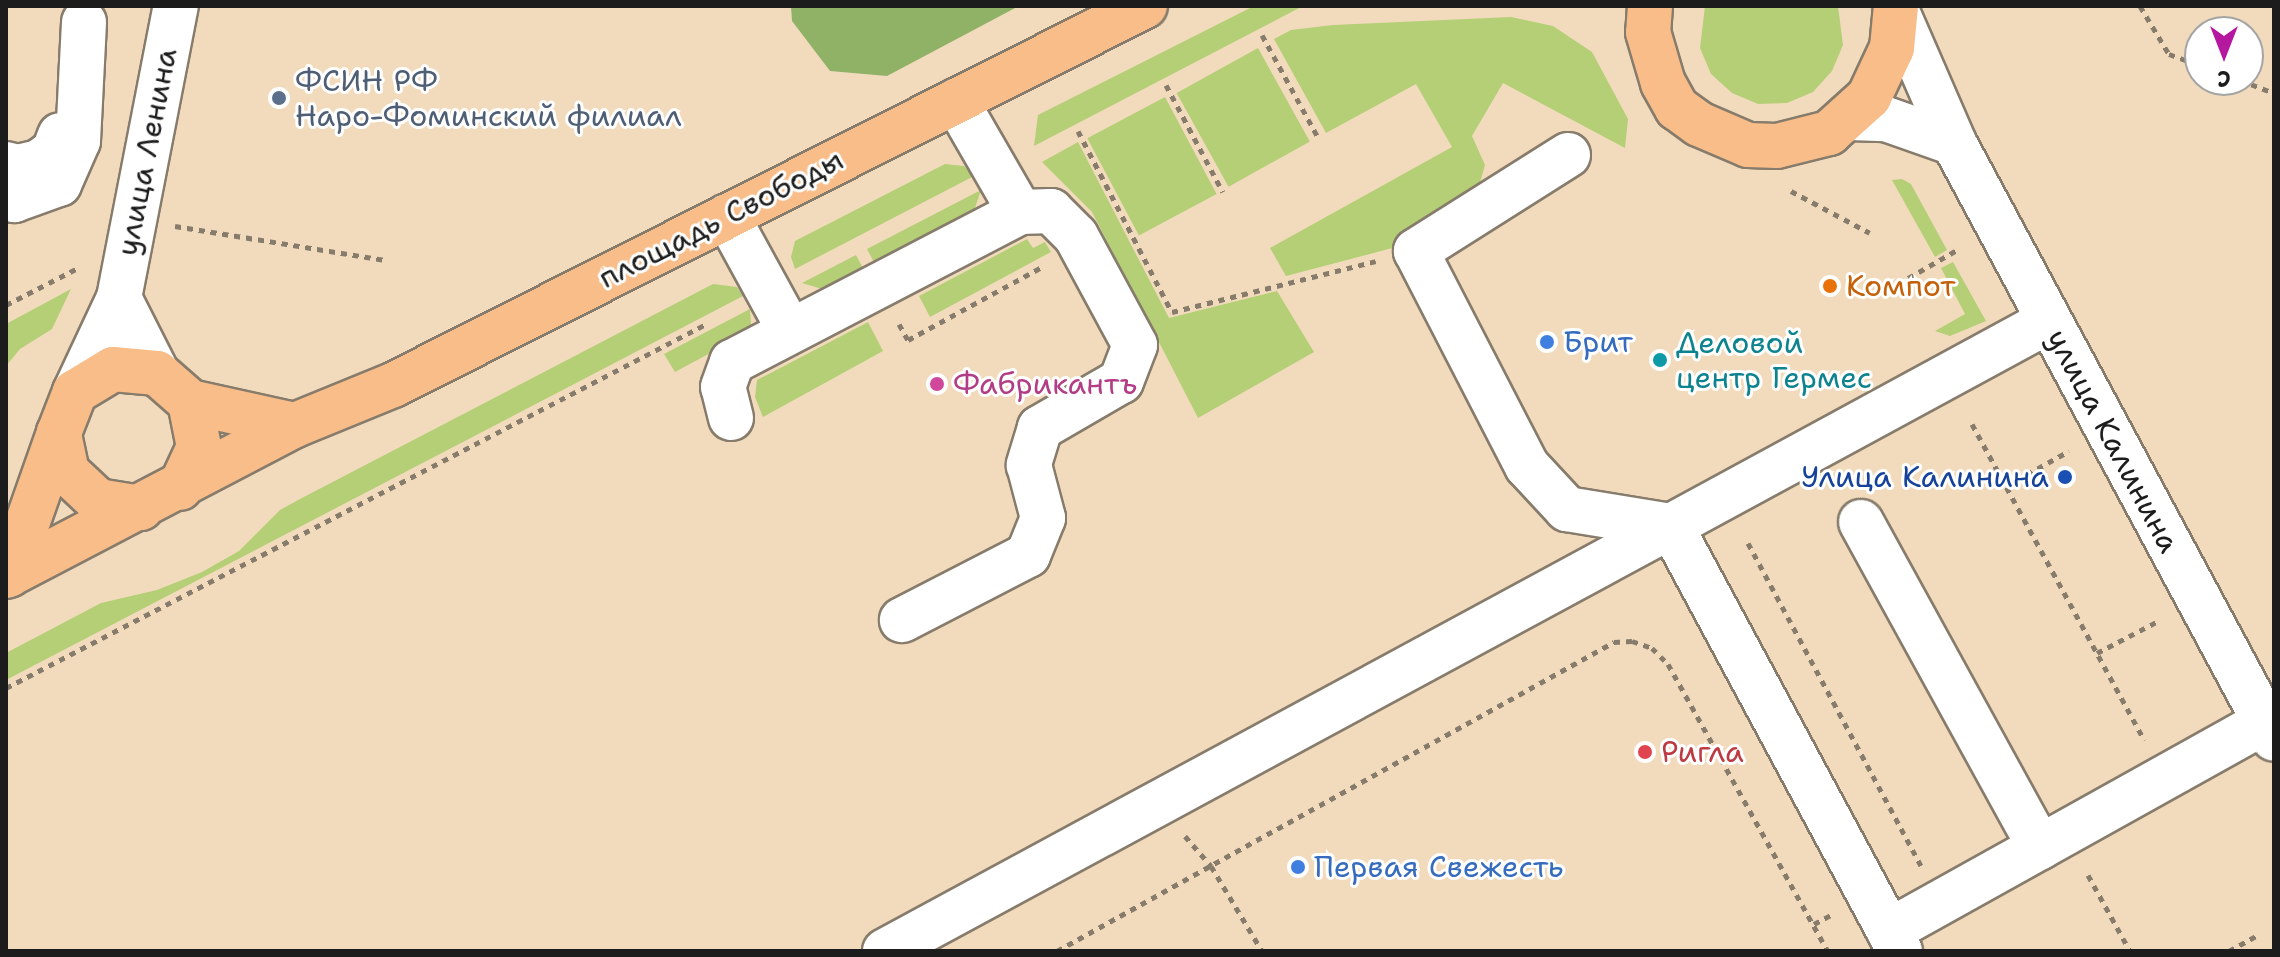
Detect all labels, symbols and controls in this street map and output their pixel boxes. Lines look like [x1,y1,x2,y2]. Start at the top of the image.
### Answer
north arrow [2184,16,2264,96]
street label: улица Ленина [109,45,185,259]
place label: ФСИН РФ Наро-Фоминский филиал [295,63,682,134]
text: С [2217,64,2231,93]
marker: ФСИН РФ Наро-Фоминский филиал [270,89,288,107]
street label: площадь Свободы [593,142,849,296]
place label: Компот [1846,268,1956,304]
marker: Компот [1821,277,1839,295]
street label: улица Калинина [2039,323,2187,559]
place label: Брит [1563,324,1633,360]
place label: Деловой центр Гермес [1676,325,1872,396]
marker: Брит [1538,333,1556,351]
marker: Деловой центр Гермес [1651,351,1669,369]
place label: Фабрикантъ [953,366,1137,402]
marker: Фабрикантъ [928,375,946,393]
place label: Улица Калинина [1801,459,2049,495]
marker: Улица Калинина [2056,468,2074,486]
place label: Ригла [1661,734,1744,770]
marker: Ригла [1636,743,1654,761]
place label: Первая Свежесть [1314,849,1563,885]
marker: Первая Свежесть [1289,858,1307,876]

